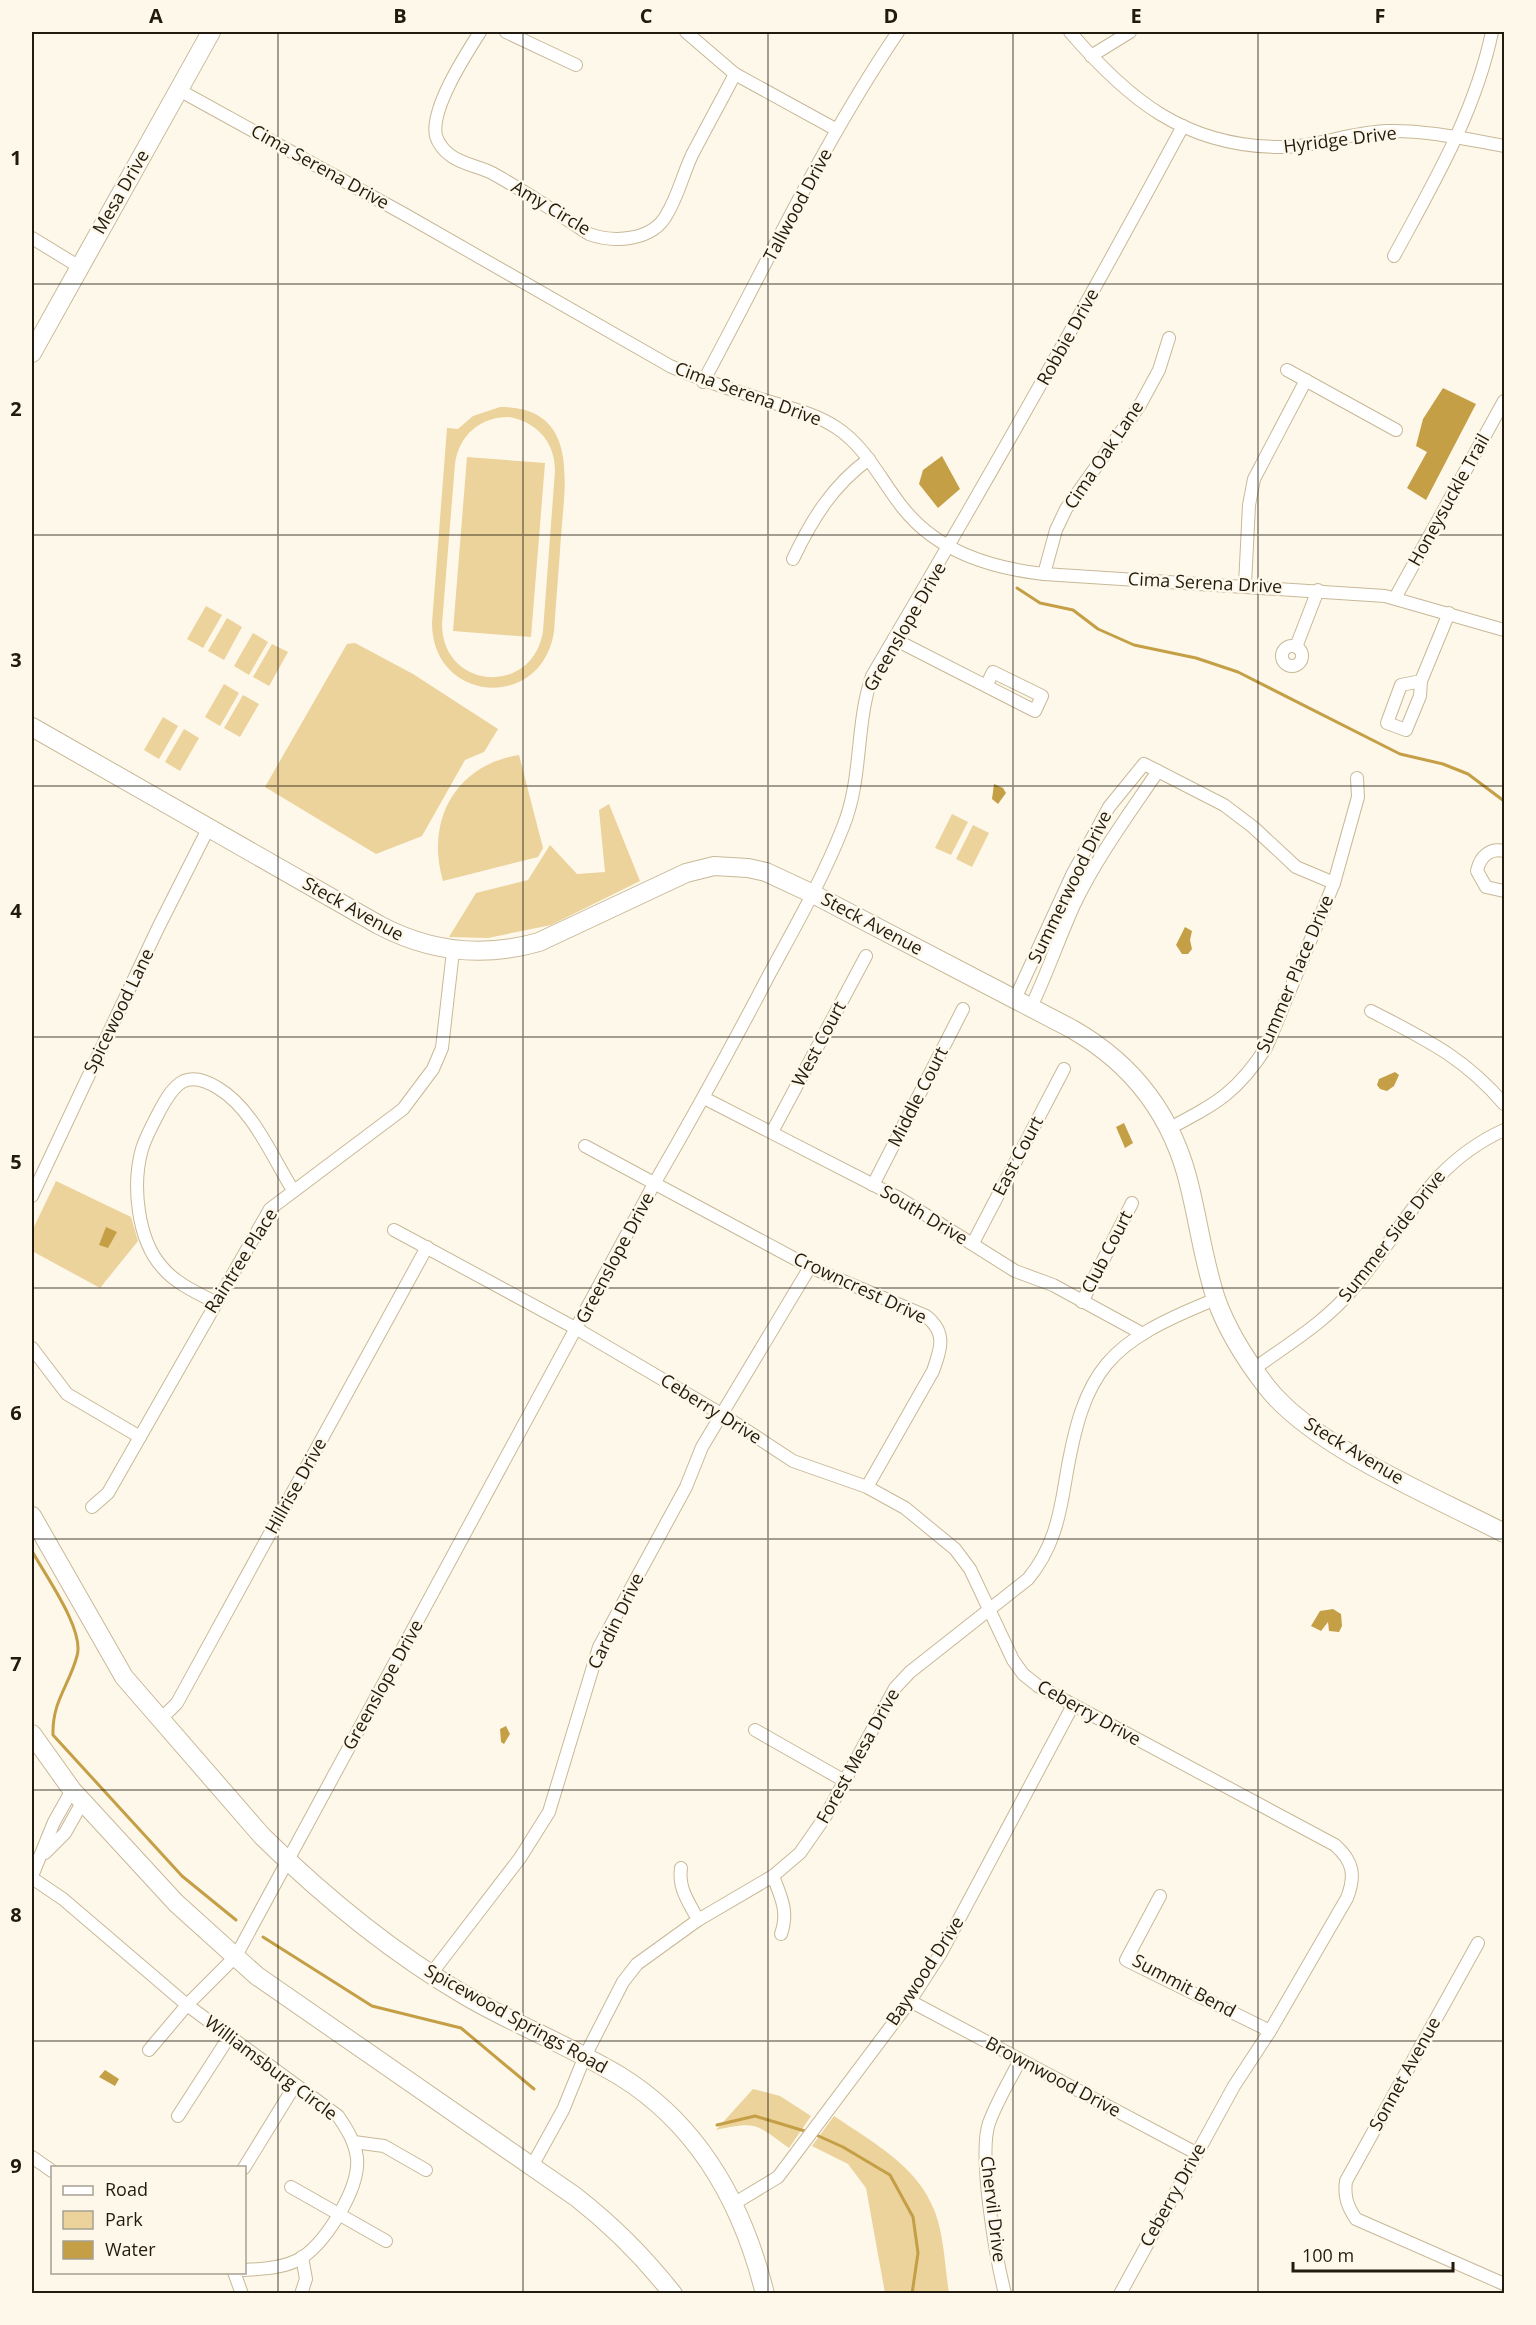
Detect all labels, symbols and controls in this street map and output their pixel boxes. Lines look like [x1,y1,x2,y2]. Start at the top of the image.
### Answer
text: A [149,2,163,29]
text: B [393,2,407,29]
text: C [640,2,653,29]
text: D [884,2,898,29]
text: E [1130,2,1142,29]
text: F [1375,2,1385,29]
street label: Cima Serena Drive [247,118,394,214]
street label: Hyridge Drive [1282,120,1398,158]
text: 1 [10,144,22,171]
street label: Tallwood Drive [757,144,837,265]
street label: Mesa Drive [86,145,154,238]
street label: Amy Circle [508,174,596,240]
street label: Robbie Drive [1031,284,1104,389]
street label: Cima Serena Drive [672,355,825,431]
text: 2 [10,395,22,422]
street label: Cima Oak Lane [1058,396,1148,513]
street label: Honeysuckle Trail [1402,429,1494,570]
street label: Greenslope Drive [857,557,951,696]
street label: Cima Serena Drive [1127,566,1283,598]
text: 3 [10,646,22,673]
street label: Summerwood Drive [1022,806,1117,967]
street label: Steck Avenue [299,871,408,946]
street label: Steck Avenue [817,886,927,960]
street label: Summer Place Drive [1250,891,1338,1056]
text: 4 [10,897,22,924]
street label: Spicewood Lane [78,944,159,1077]
street label: West Court [786,997,851,1090]
street label: Middle Court [882,1043,953,1151]
street label: East Court [986,1112,1048,1199]
text: 5 [10,1148,22,1175]
street label: Summer Side Drive [1332,1165,1450,1306]
street label: South Drive [876,1179,973,1250]
street label: Greenslope Drive [569,1188,659,1327]
street label: Raintree Place [198,1203,282,1317]
street label: Club Court [1075,1206,1137,1297]
street label: Crowncrest Drive [790,1246,931,1328]
street label: Ceberry Drive [656,1367,767,1449]
text: 6 [10,1399,22,1426]
street label: Steck Avenue [1300,1411,1409,1489]
street label: Hillrise Drive [259,1433,331,1538]
street label: Cardin Drive [582,1569,649,1673]
street label: Greenslope Drive [336,1615,428,1754]
text: 7 [10,1650,22,1677]
street label: Ceberry Drive [1033,1674,1146,1751]
street label: Forest Mesa Drive [810,1684,904,1827]
text: 8 [10,1901,22,1928]
street label: Baywood Drive [880,1911,969,2030]
street label: Summit Bend [1129,1948,1240,2022]
street label: Spicewood Springs Road [421,1958,612,2078]
street label: Williamsburg Circle [200,2009,343,2125]
street label: Sonnet Avenue [1363,2012,1445,2135]
street label: Brownwood Drive [982,2030,1125,2122]
street label: Ceberry Drive [1134,2138,1211,2251]
text: 9 [10,2152,22,2179]
street label: Chervil Drive [976,2154,1012,2263]
legend [51,2166,246,2274]
text: Road [105,2177,148,2201]
text: Park [105,2207,143,2231]
scale bar [1293,2235,1454,2273]
text: Water [105,2237,156,2261]
text: 100 m [1302,2243,1354,2267]

